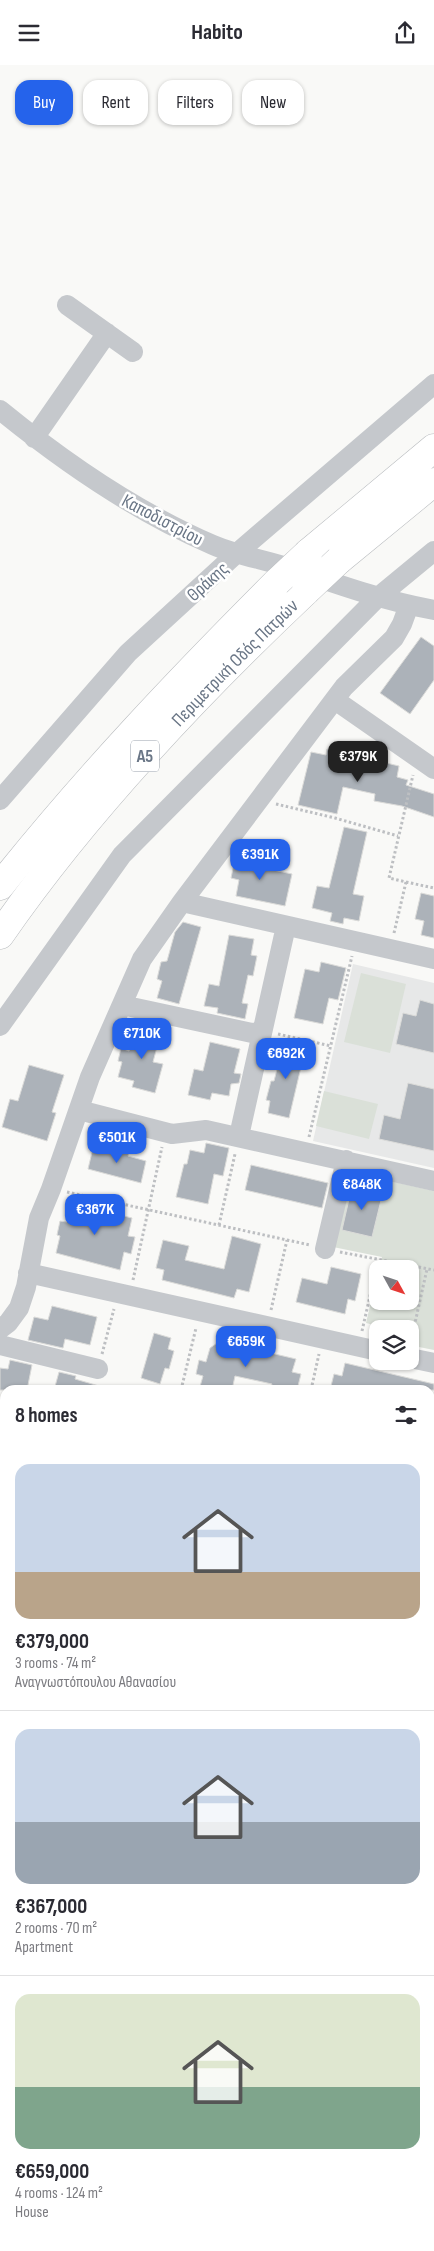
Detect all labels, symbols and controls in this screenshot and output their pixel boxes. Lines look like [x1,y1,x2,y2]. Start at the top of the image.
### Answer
icon: menu [15,19,43,47]
text: Habito [191,19,243,46]
icon: share [391,19,419,47]
chip: Buy [15,80,73,125]
chip: Rent [83,80,148,125]
chip: Filters [158,80,232,125]
chip: New [242,80,304,125]
street label: Καποδιστρίου [118,489,207,551]
street label: Θράκης [182,557,234,607]
street label: Περιμετρική Οδός Πατρών [167,594,304,731]
road number: Α5 [131,741,159,771]
pin: €379K [323,741,393,783]
text: €379K [339,747,377,766]
pin: €391K [225,839,295,881]
text: €391K [241,845,279,864]
pin: €710K [107,1017,177,1060]
text: €710K [123,1024,161,1043]
pin: €692K [251,1037,321,1080]
text: €692K [267,1044,305,1063]
pin: €501K [82,1121,152,1164]
text: €501K [98,1128,136,1147]
pin: €848K [327,1169,397,1211]
text: €848K [343,1175,381,1194]
pin: €367K [60,1193,130,1236]
text: €367K [76,1200,114,1219]
north arrow [369,1260,419,1310]
map controls [369,1260,419,1370]
button: layers [369,1320,419,1370]
pin: €659K [211,1325,281,1368]
text: €659K [227,1332,265,1351]
icon: filters [392,1401,420,1429]
text: 8 homes [15,1403,78,1428]
icon: home [173,1496,263,1586]
text: €379,000 [15,1629,89,1654]
text: 3 rooms · 74 m² [15,1654,96,1673]
text: Αναγνωστόπουλου Αθανασίου [15,1673,176,1692]
icon: home [173,1762,263,1852]
text: €367,000 [15,1894,87,1919]
text: 2 rooms · 70 m² [15,1919,97,1938]
text: Apartment [15,1938,73,1957]
icon: home [173,2027,263,2117]
text: €659,000 [15,2159,89,2184]
text: 4 rooms · 124 m² [15,2184,103,2203]
text: House [15,2203,49,2222]

